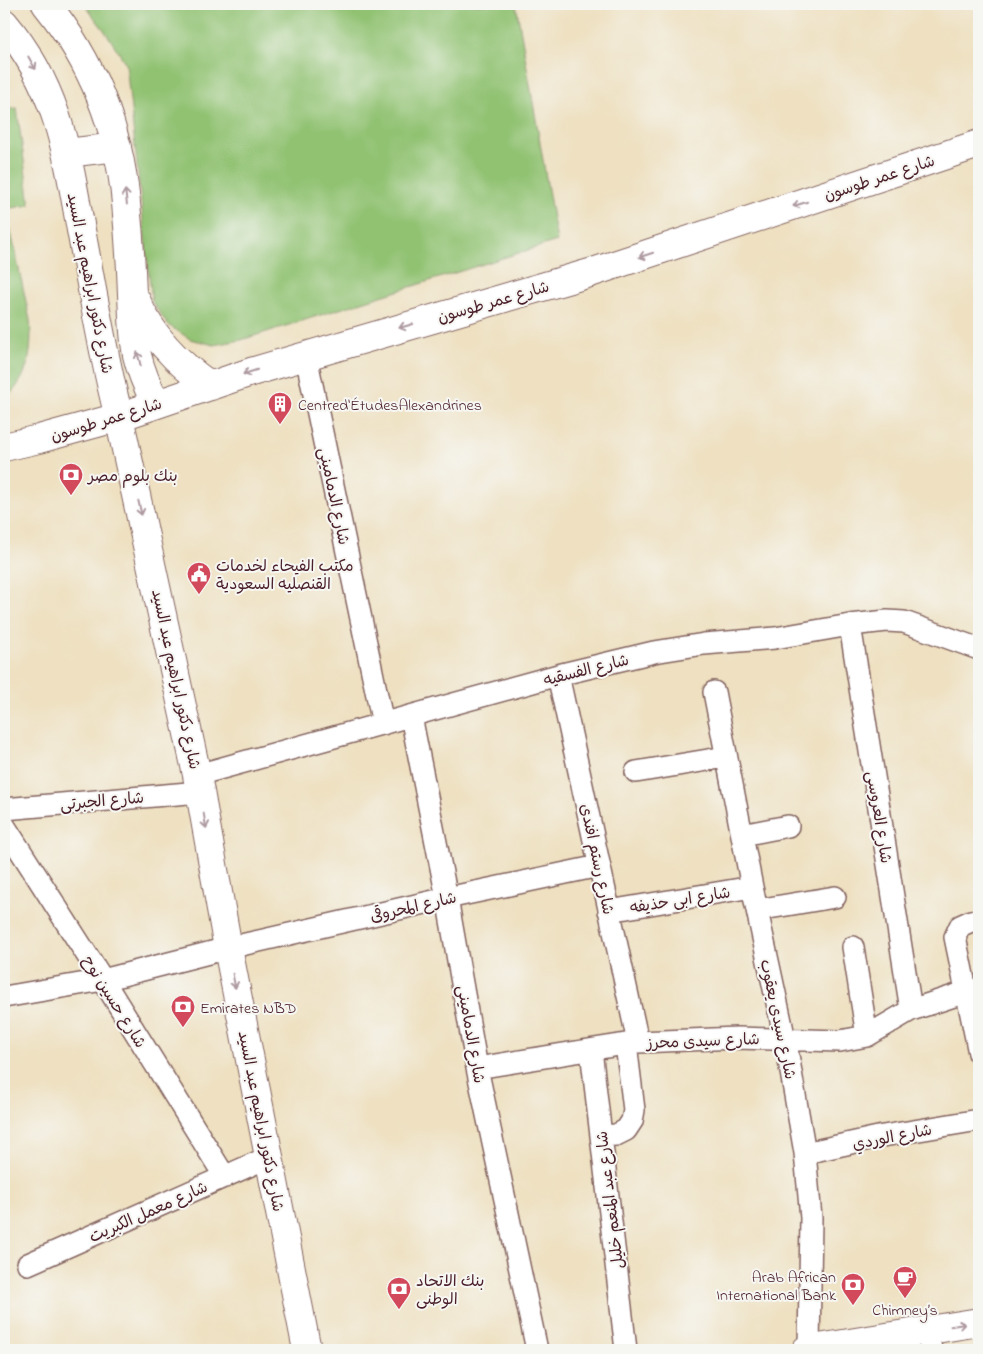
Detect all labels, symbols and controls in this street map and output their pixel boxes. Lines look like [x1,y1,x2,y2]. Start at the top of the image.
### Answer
one-way arrow [27,55,37,69]
street label: شارع عمر طوسون [821,150,938,208]
one-way arrow [121,190,131,206]
street label: شارع دكتور ابراهيم عبد السيد [60,191,118,376]
one-way arrow [792,199,808,209]
one-way arrow [638,250,654,260]
street label: شارع عمر طوسون [435,275,552,330]
one-way arrow [399,322,415,332]
one-way arrow [134,352,143,368]
one-way arrow [243,368,259,378]
building icon: Centred'ÉtudesAlexandrines [267,391,293,425]
street label: شارع عمر طوسون [48,393,165,449]
place label: Centred'ÉtudesAlexandrines [298,394,482,418]
street label: شارع الدمامينى [311,445,355,547]
bank icon: بنك بلوم مصر [58,462,84,496]
place label: بنك بلوم مصر [86,465,178,489]
one-way arrow [136,500,145,516]
place label: مكتب الفيحاء لخدمات القنصليه السعودية [216,555,354,597]
public building icon: مكتب الفيحاء لخدمات القنصليه السعودية [186,561,212,595]
street label: شارع دكتور ابراهيم عبد السيد [144,587,206,772]
street label: شارع الفسقيه [541,649,632,693]
street label: شارع العروسى [859,769,897,865]
street label: شارع الجبرتى [59,786,145,818]
street label: شارع رستم افندى [573,802,620,917]
one-way arrow [201,813,211,829]
street label: شارع ابى حذيفه [628,881,732,921]
street label: شارع المحروقى [368,886,459,930]
street label: شارع حسين نوح [75,951,151,1053]
street label: شارع سيدى يعقوب [753,957,801,1082]
one-way arrow [230,973,240,989]
street label: شارع الدمامينى [450,983,490,1085]
bank icon: Emirates NBD [170,994,196,1028]
place label: Emirates NBD [200,997,297,1021]
street label: شارع سيدى محرز [644,1028,760,1056]
street label: شارع دكتور ابراهيم عبد السيد [231,1029,289,1214]
street label: شارع الوردي [851,1118,934,1157]
street label: شارع عبد المنعم خليل [591,1129,631,1270]
street label: شارع معمل الكبريت [85,1176,212,1250]
cafe icon: Chimney’s [892,1265,918,1299]
place label: Arab African International Bank [716,1266,837,1308]
place label: بنك الاتحاد الوطنى [416,1270,484,1312]
bank icon: Arab African International Bank [840,1272,866,1306]
bank icon: بنك الاتحاد الوطنى [386,1276,412,1310]
place label: Chimney’s [872,1299,938,1323]
one-way arrow [949,1320,965,1330]

